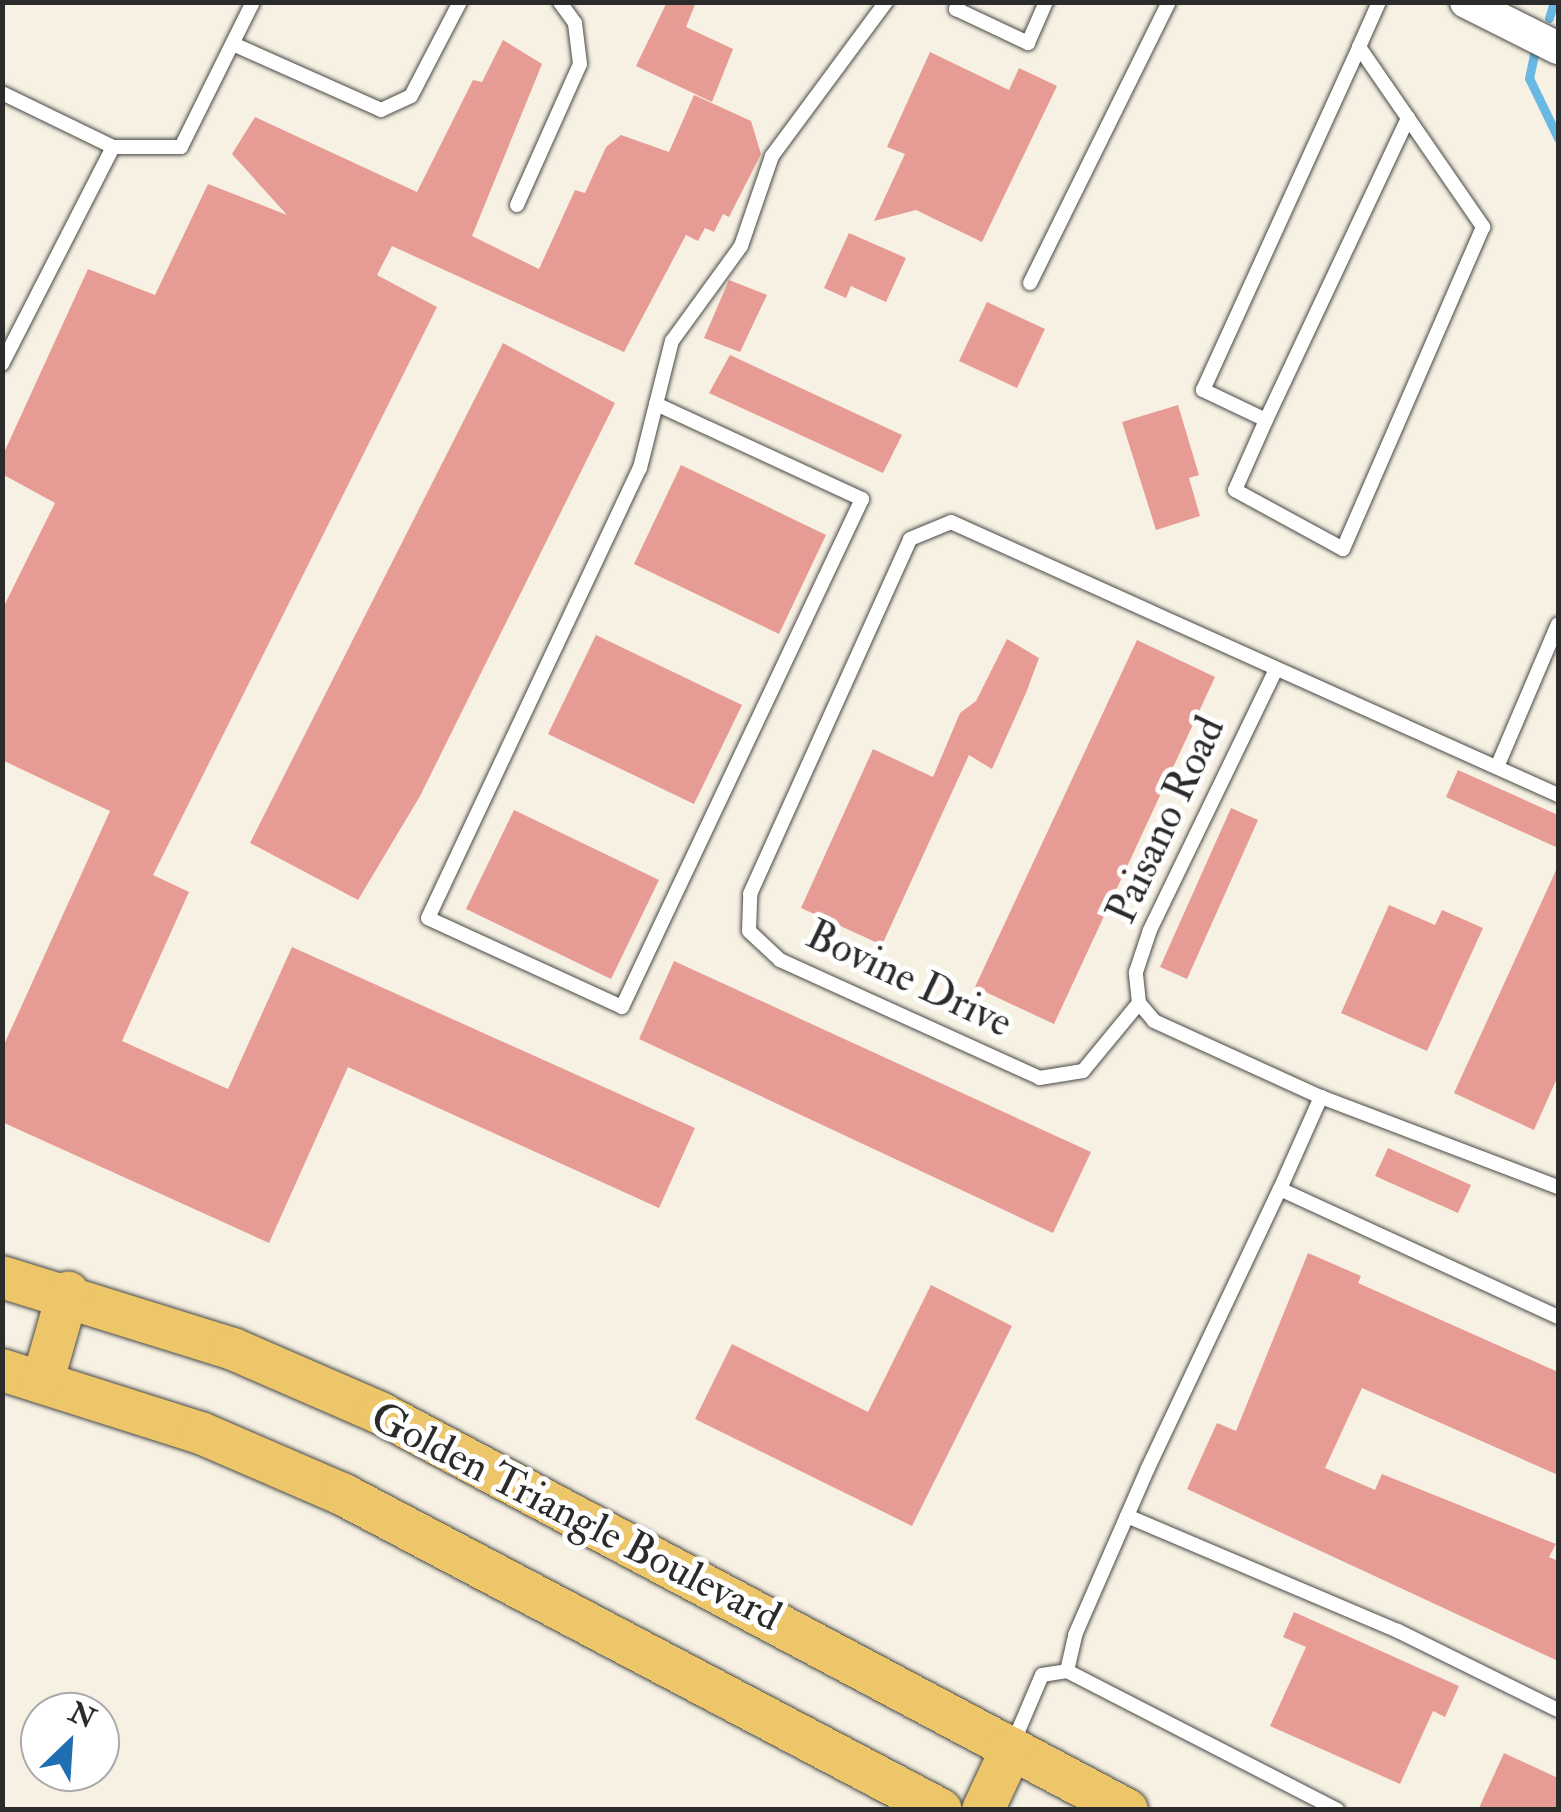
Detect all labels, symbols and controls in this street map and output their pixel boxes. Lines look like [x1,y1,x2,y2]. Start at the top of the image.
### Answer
street label: Paisano Road [1096,709,1236,931]
street label: Bovine Drive [798,909,1020,1049]
street label: Golden Triangle Boulevard [363,1392,789,1642]
north arrow [20,1692,120,1792]
text: N [63,1695,101,1737]

